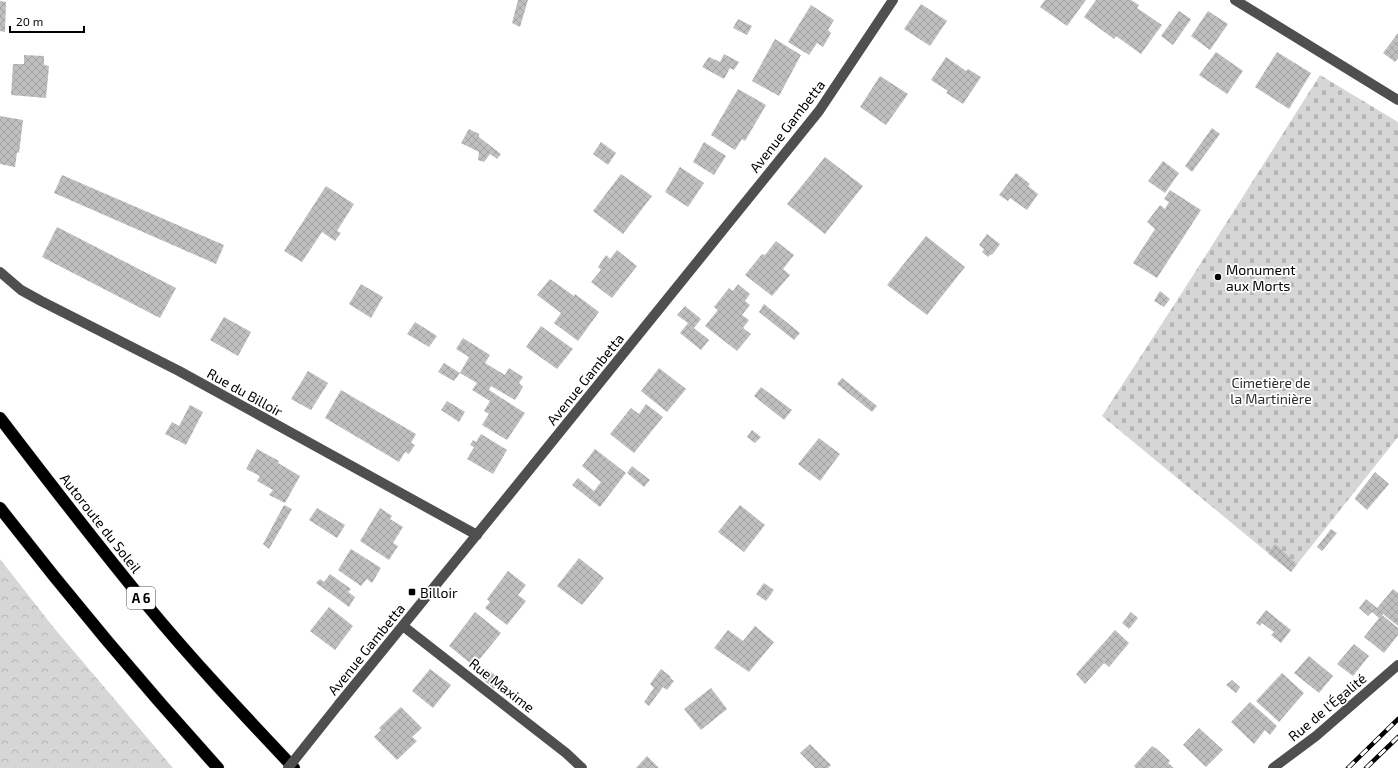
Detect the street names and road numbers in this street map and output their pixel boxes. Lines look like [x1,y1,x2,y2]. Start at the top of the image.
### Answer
street label: Avenue Gambetta [746,76,828,176]
street label: Avenue Gambetta [543,330,627,428]
street label: Rue du Billoir [204,364,286,420]
street label: Autoroute du Soleil [57,470,146,577]
road number: A 6 [127,587,155,609]
street label: Avenue Gambetta [324,600,408,698]
street label: Rue Maxime [466,654,538,716]
street label: Rue de l'Égalité [1285,669,1369,745]

